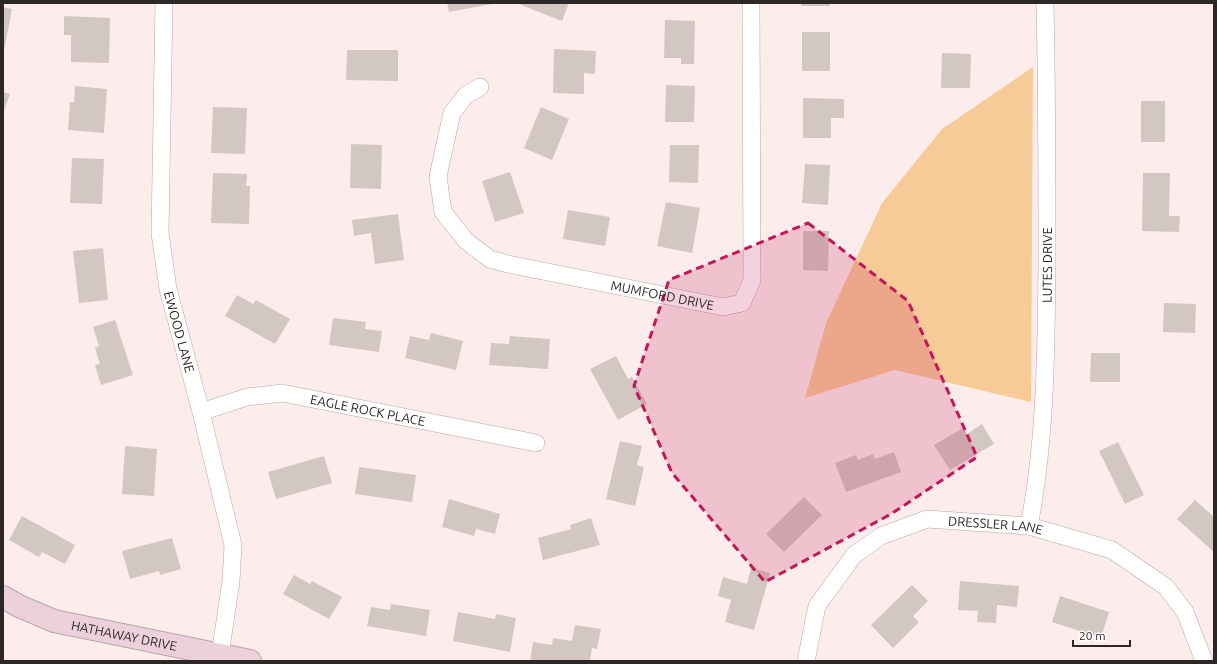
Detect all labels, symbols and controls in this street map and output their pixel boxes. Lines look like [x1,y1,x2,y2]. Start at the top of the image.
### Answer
street label: LUTES DRIVE [1040,227,1054,303]
street label: MUMFORD DRIVE [610,278,715,312]
street label: EWOOD LANE [162,290,197,374]
street label: EAGLE ROCK PLACE [309,392,426,428]
street label: DRESSLER LANE [948,513,1045,537]
street label: HATHAWAY DRIVE [70,618,178,653]
scale bar [1073,622,1130,648]
text: 20 m [1079,629,1106,642]

